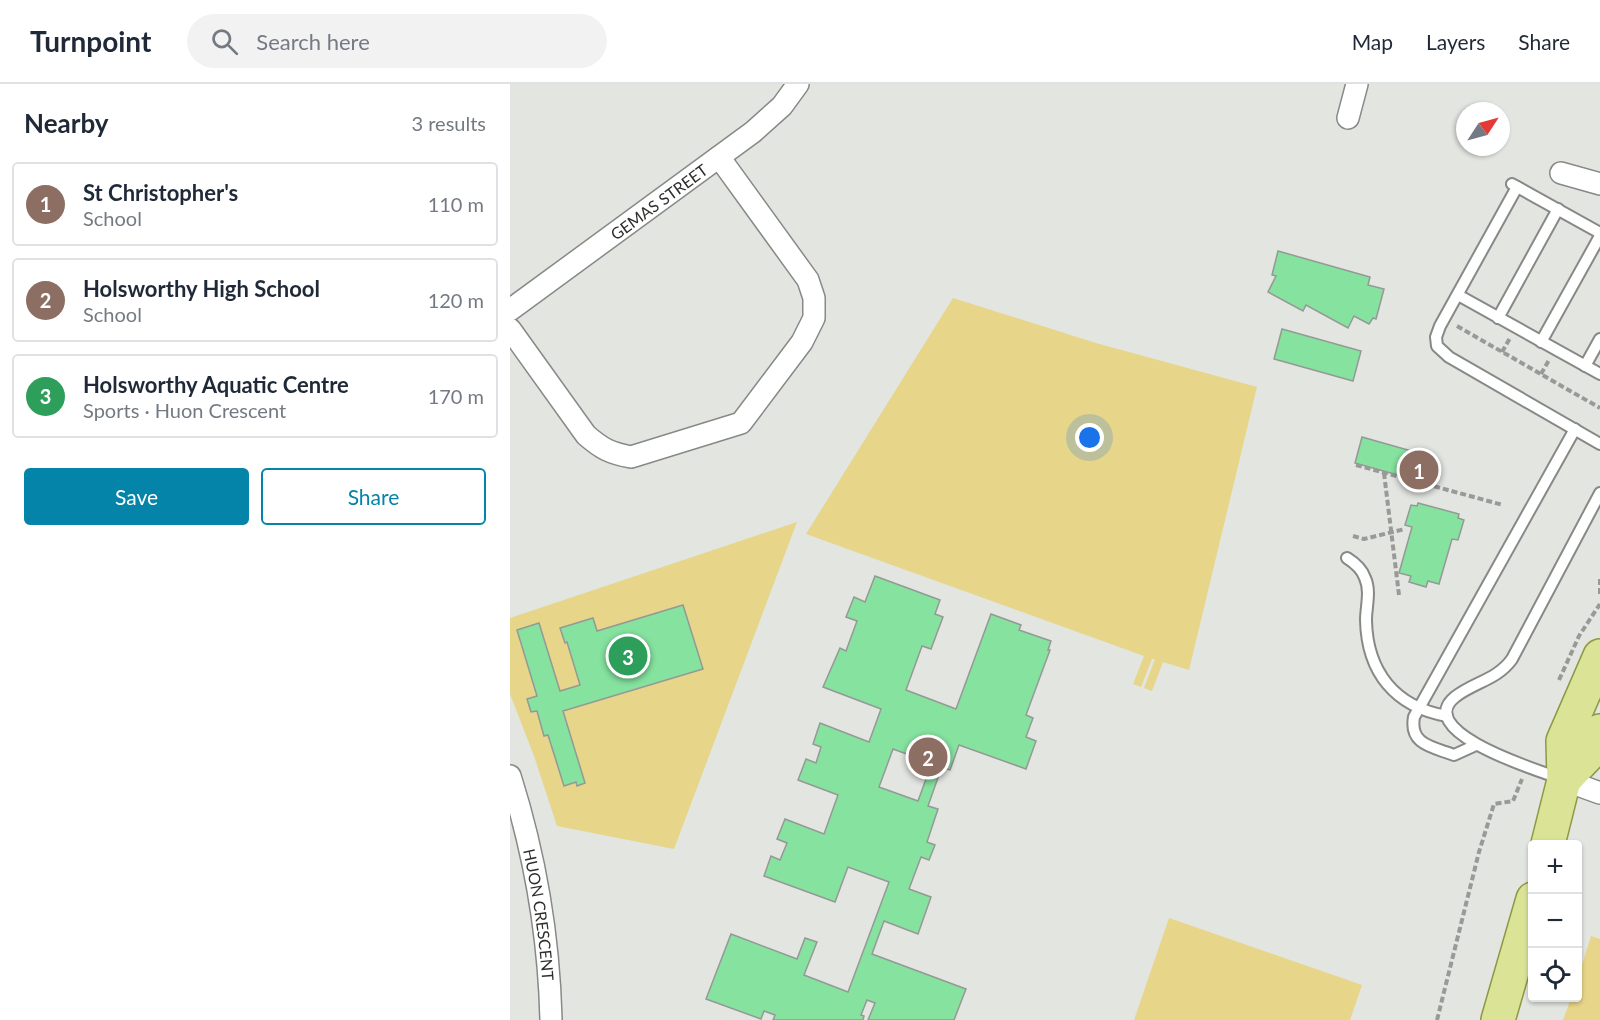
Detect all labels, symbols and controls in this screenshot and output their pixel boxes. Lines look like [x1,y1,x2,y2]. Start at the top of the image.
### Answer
search box [187,14,607,68]
text: Turnpoint [30,24,151,58]
icon: search [208,25,241,58]
text: Search here [256,28,370,55]
text: Map [1352,29,1393,54]
text: Layers [1426,29,1485,54]
text: Share [1518,29,1570,54]
north arrow [1456,102,1510,156]
text: Nearby [24,107,109,139]
text: 3 results [411,111,486,135]
street label: GEMAS STREET [606,159,711,243]
text: St Christopher's [83,179,238,206]
text: 1 [40,192,51,216]
text: 110 m [428,192,484,216]
text: School [83,206,142,230]
text: Holsworthy High School [83,275,320,302]
text: 2 [40,288,51,312]
text: 120 m [428,288,484,312]
text: School [83,302,142,326]
text: Holsworthy Aquatic Centre [83,371,349,398]
text: 3 [40,384,51,408]
text: 170 m [428,384,484,408]
text: Sports · Huon Crescent [83,398,286,422]
your location [1075,423,1104,452]
pin: 1 [1400,448,1438,492]
button: Save [24,468,249,525]
button: Share [261,468,486,525]
pin: 3 [608,634,648,678]
pin: 2 [908,734,948,780]
map controls [1528,840,1582,1002]
button: + [1528,840,1582,894]
street label: HUON CRESCENT [520,847,559,982]
button: − [1528,894,1582,948]
button: locate [1528,948,1582,1002]

